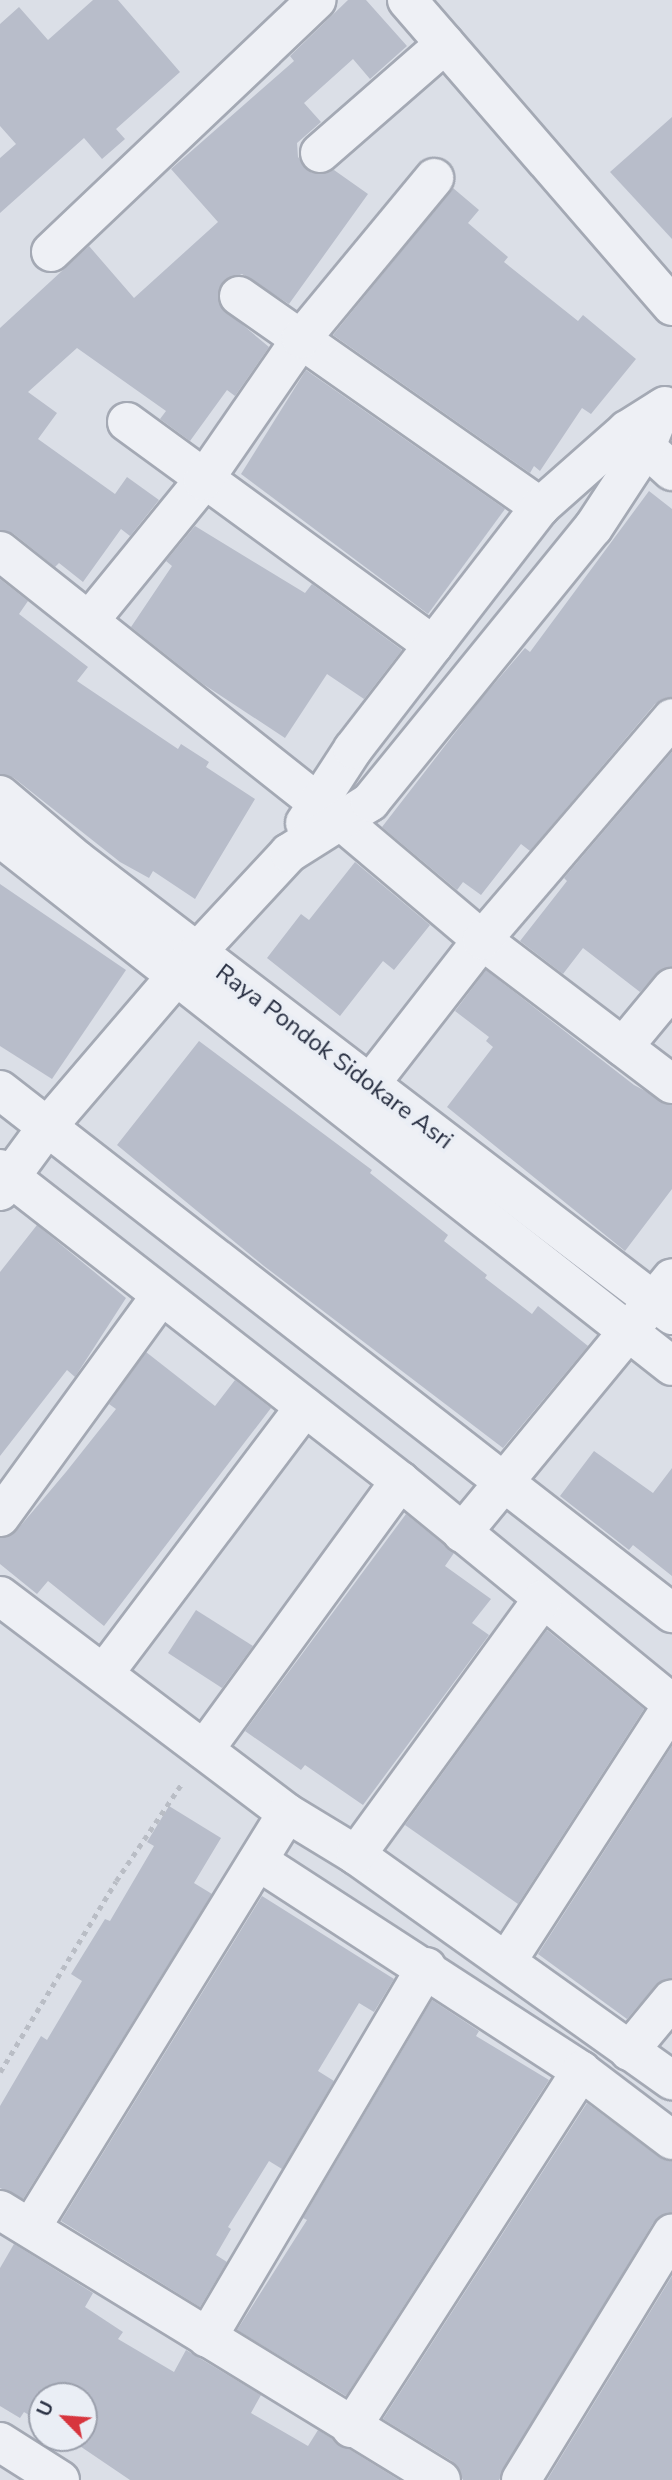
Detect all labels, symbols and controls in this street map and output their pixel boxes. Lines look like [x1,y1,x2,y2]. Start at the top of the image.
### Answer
street label: Raya Pondok Sidokare Asri [210,958,458,1156]
north arrow [28,2382,98,2452]
text: U [31,2397,61,2421]

